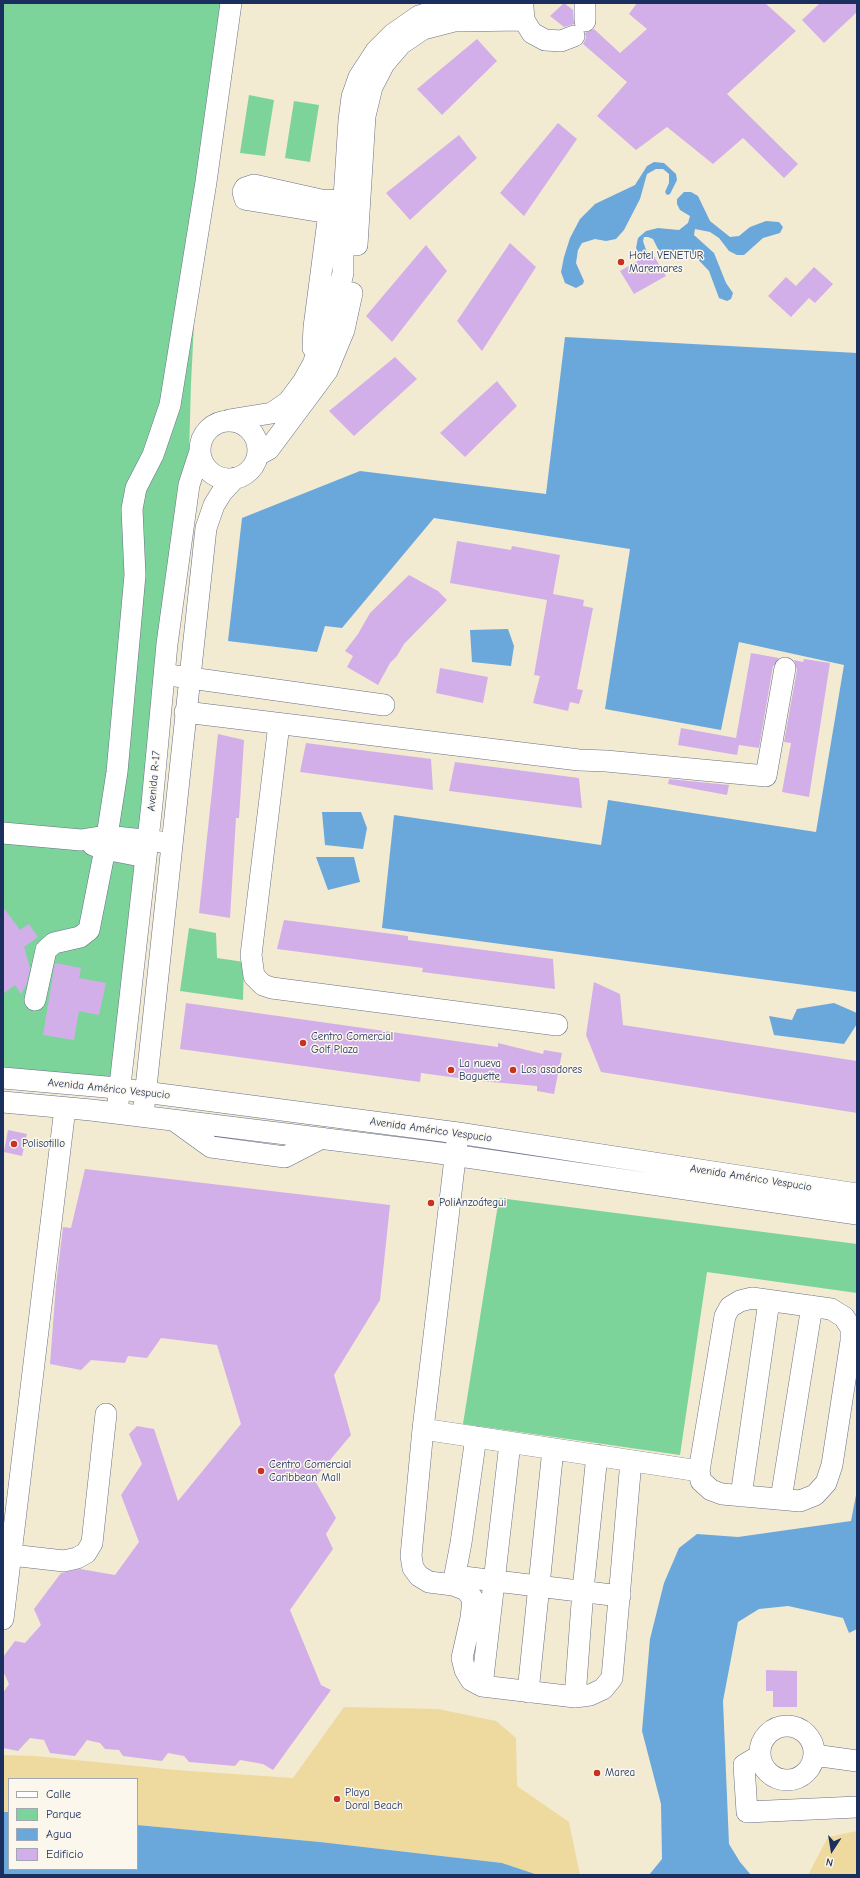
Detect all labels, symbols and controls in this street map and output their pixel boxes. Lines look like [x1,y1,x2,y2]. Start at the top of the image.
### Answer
place label: Hotel VENETUR Maremares [629,249,703,275]
marker: Hotel VENETUR Maremares [616,257,626,267]
street label: Avenida R-17 [145,750,163,812]
place label: Centro Comercial Golf Plaza [311,1030,393,1056]
marker: Centro Comercial Golf Plaza [298,1038,308,1048]
place label: La nueva Baguette [459,1057,501,1083]
place label: Los asadores [521,1063,582,1077]
marker: La nueva Baguette [446,1065,456,1075]
marker: Los asadores [508,1065,518,1075]
street label: Avenida Américo Vespucio [47,1076,171,1102]
street label: Avenida Américo Vespucio [369,1115,493,1145]
place label: Polisotillo [22,1137,65,1151]
marker: Polisotillo [9,1139,19,1149]
street label: Avenida Américo Vespucio [689,1162,813,1194]
place label: PoliAnzoátegui [439,1196,506,1210]
marker: PoliAnzoátegui [426,1198,436,1208]
place label: Centro Comercial Caribbean Mall [269,1458,351,1484]
marker: Centro Comercial Caribbean Mall [256,1466,266,1476]
place label: Marea [605,1766,635,1780]
marker: Marea [592,1768,602,1778]
legend [8,1778,138,1870]
place label: Playa Doral Beach [345,1786,403,1812]
text: Calle [46,1787,71,1801]
marker: Playa Doral Beach [332,1794,342,1804]
text: Parque [46,1807,81,1821]
text: Agua [46,1827,72,1841]
north arrow [812,1830,852,1870]
text: Edificio [46,1847,83,1861]
text: N [825,1855,834,1869]

